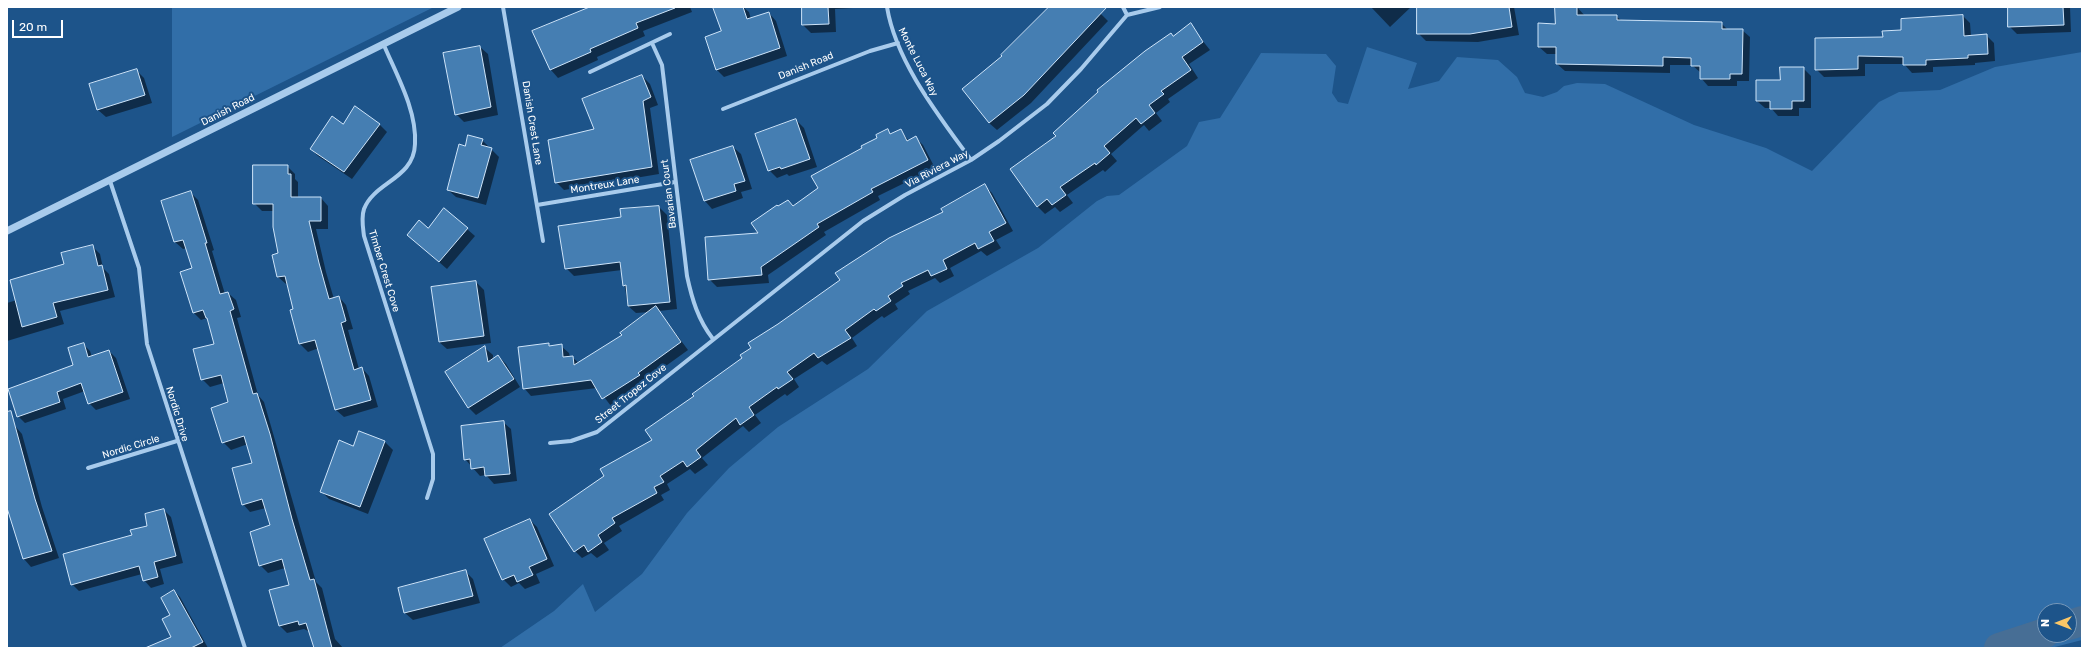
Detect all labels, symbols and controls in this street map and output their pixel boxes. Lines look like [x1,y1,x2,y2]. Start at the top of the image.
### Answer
scale bar [14,12,65,38]
text: 20 m [19,20,47,34]
street label: Monte Luca Way [896,26,940,98]
street label: Danish Road [777,50,835,82]
street label: Danish Crest Lane [519,80,545,166]
street label: Danish Road [199,91,257,129]
street label: Via Riviera Way [903,147,971,191]
street label: Bavarian Court [659,159,679,229]
street label: Montreux Lane [570,174,640,196]
street label: Timber Crest Cove [366,228,402,314]
street label: Street Tropez Cove [593,362,669,426]
street label: Nordic Drive [163,385,191,443]
street label: Nordic Circle [101,433,161,461]
north arrow [2037,603,2077,643]
text: N [2039,619,2052,627]

